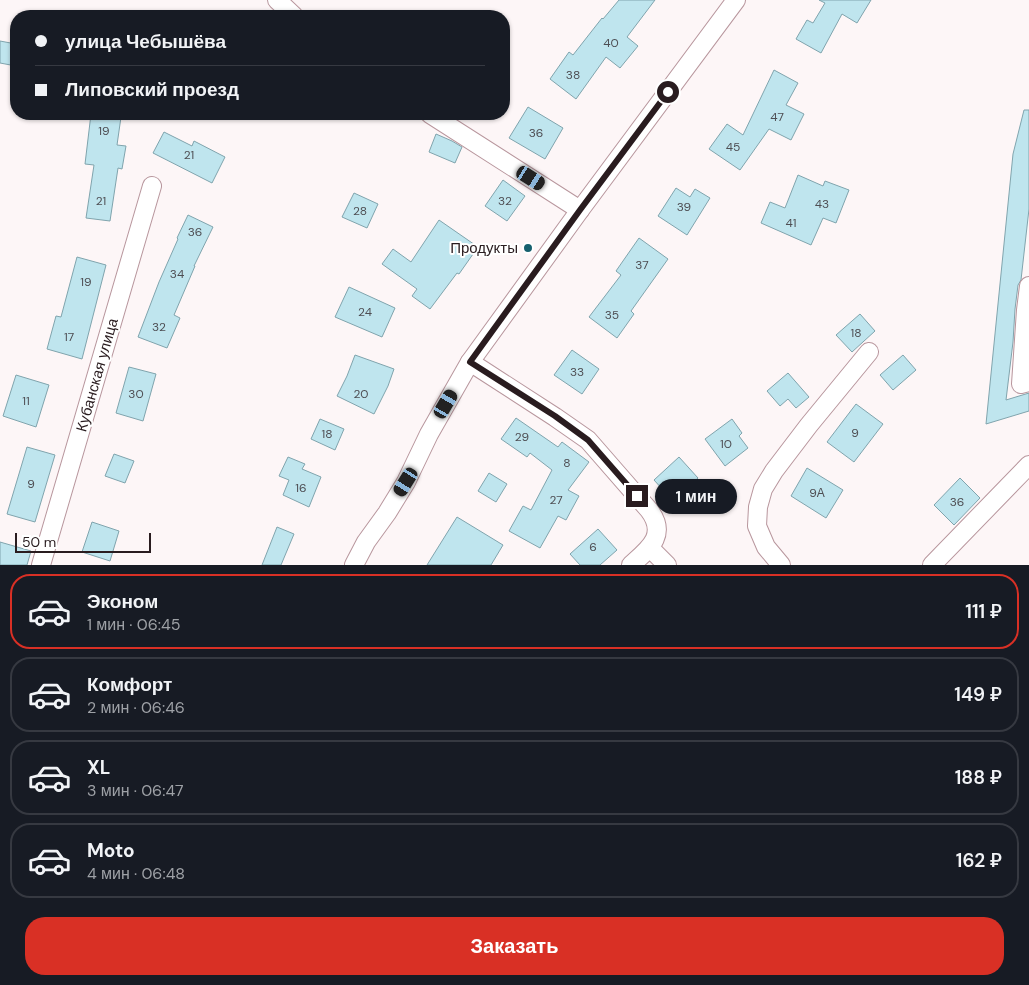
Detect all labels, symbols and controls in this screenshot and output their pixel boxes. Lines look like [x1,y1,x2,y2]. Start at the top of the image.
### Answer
text: улица Чебышёва [65,29,226,54]
house number: 40 [603,35,619,51]
house number: 38 [566,67,580,83]
text: Липовский проезд [65,77,239,102]
route start [657,81,679,103]
house number: 47 [770,109,784,125]
house number: 19 [98,123,110,139]
house number: 36 [529,125,543,141]
house number: 45 [726,139,740,155]
house number: 21 [184,147,194,163]
car [514,164,547,192]
house number: 21 [96,193,106,209]
house number: 32 [498,193,512,209]
house number: 43 [815,196,829,212]
house number: 39 [677,199,691,215]
house number: 28 [353,203,367,219]
house number: 41 [785,215,797,231]
house number: 36 [188,224,202,240]
place label: Продукты [450,238,518,258]
marker: Продукты [522,242,534,254]
house number: 37 [635,257,649,273]
house number: 34 [170,266,184,282]
house number: 19 [80,274,92,290]
house number: 24 [358,304,372,320]
house number: 35 [605,307,619,323]
street label: Кубанская улица [71,315,123,434]
house number: 32 [152,319,166,335]
house number: 18 [850,325,862,341]
house number: 17 [64,329,74,345]
house number: 33 [570,364,584,380]
house number: 30 [128,386,144,402]
house number: 20 [353,386,369,402]
car [432,387,459,421]
house number: 11 [22,393,30,409]
house number: 9 [851,425,859,441]
house number: 18 [321,426,333,442]
house number: 29 [515,429,529,445]
house number: 10 [720,436,732,452]
house number: 8 [563,455,571,471]
car [391,465,420,499]
house number: 9 [27,476,35,492]
callout: 1 мин [654,478,737,514]
house number: 16 [295,480,307,496]
route end [626,485,648,507]
house number: 9А [809,485,825,501]
text: 1 мин [676,486,716,507]
house number: 27 [549,492,563,508]
house number: 36 [950,494,964,510]
scale bar [15,530,151,553]
text: 50 m [22,533,56,551]
house number: 6 [589,539,597,555]
icon: car [27,589,72,634]
text: Эконом [87,589,158,614]
text: 111 ₽ [965,599,1002,624]
text: 1 мин · 06:45 [87,614,180,635]
icon: car [27,672,72,717]
text: Комфорт [87,672,172,697]
text: 149 ₽ [954,682,1002,707]
text: 2 мин · 06:46 [87,697,185,718]
icon: car [27,755,72,800]
text: XL [87,755,110,780]
text: 188 ₽ [955,765,1002,790]
text: 3 мин · 06:47 [87,780,184,801]
icon: car [27,838,72,883]
text: Moto [87,838,135,863]
text: 162 ₽ [956,848,1002,873]
text: 4 мин · 06:48 [87,863,185,884]
button: Заказать [25,917,1004,975]

